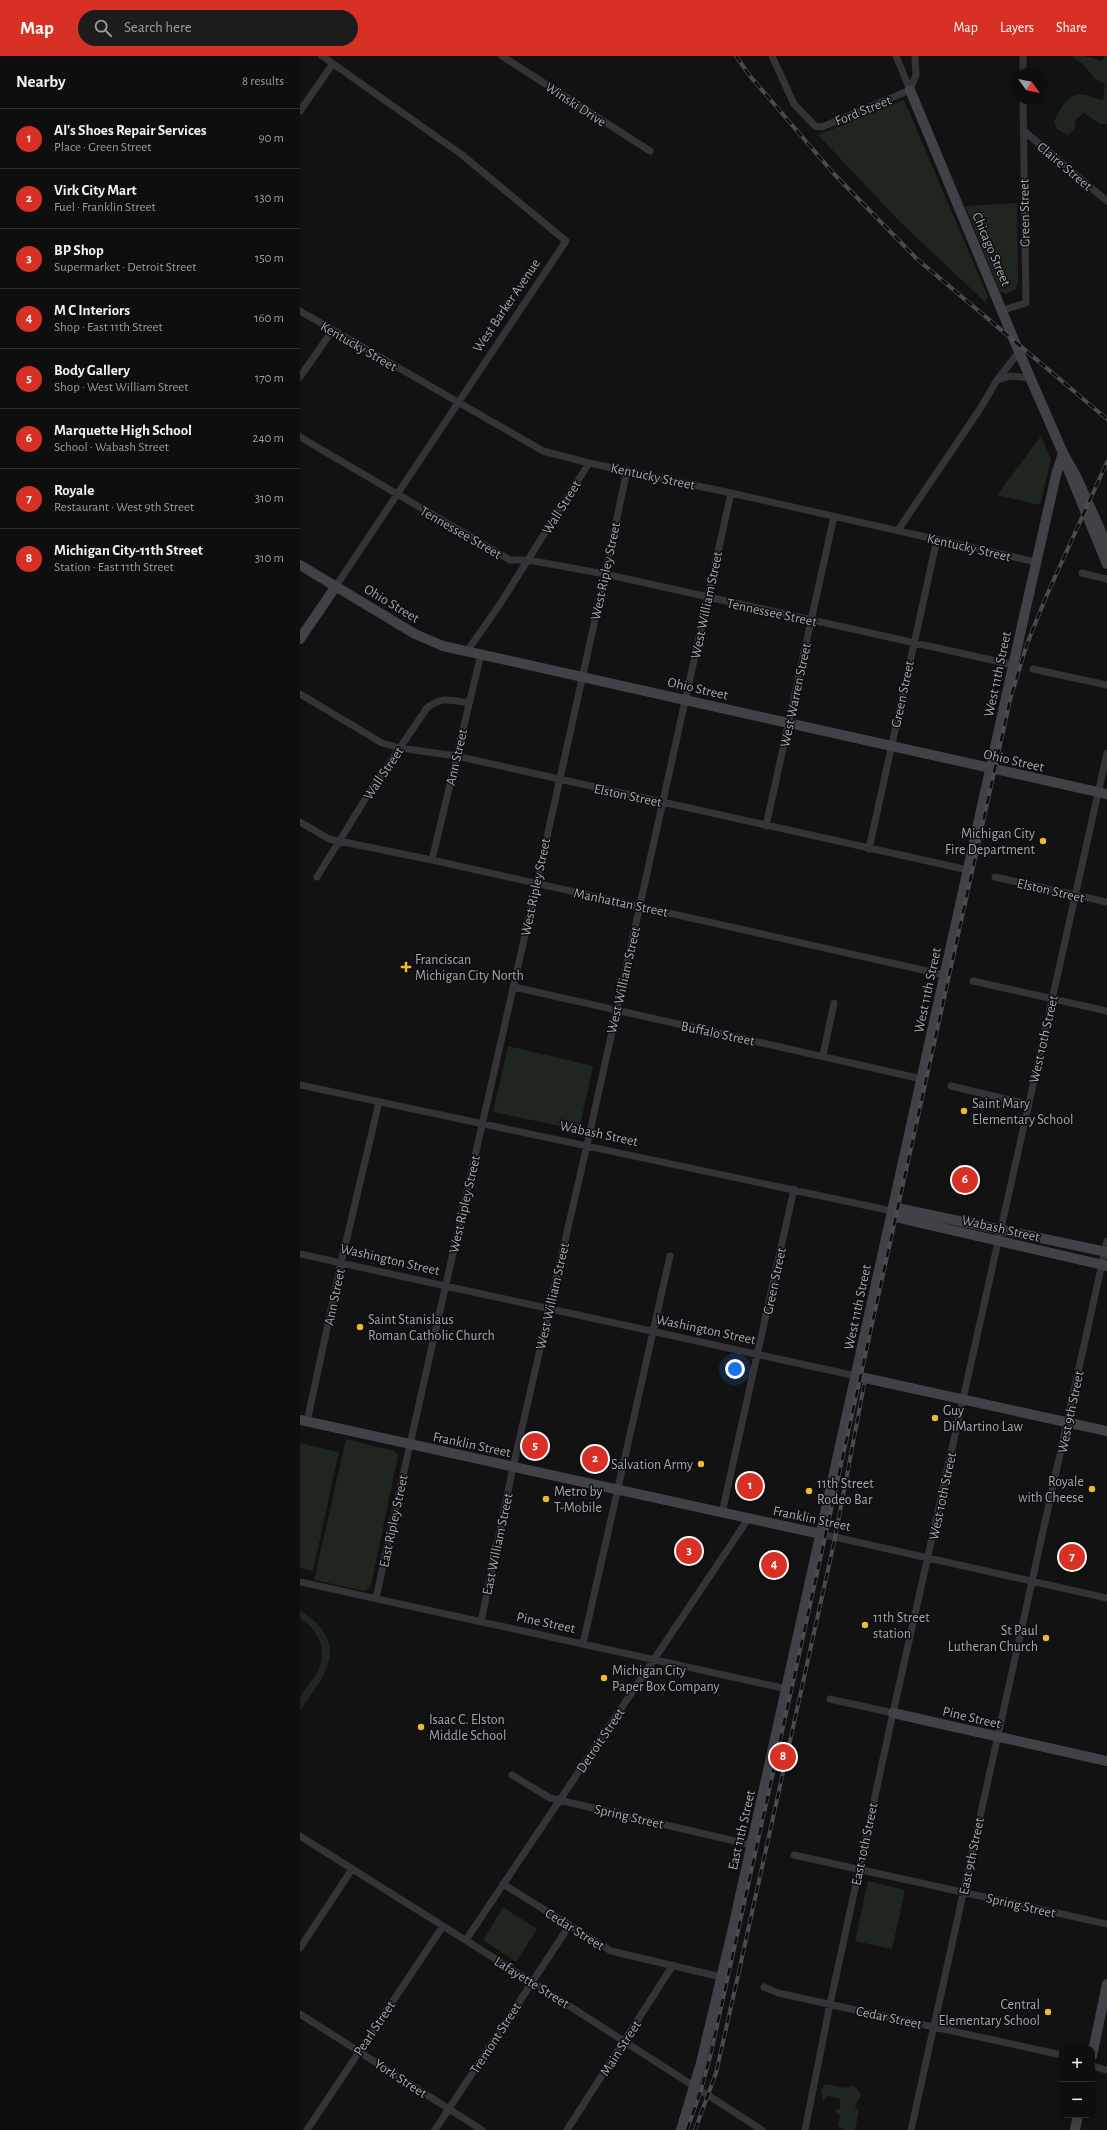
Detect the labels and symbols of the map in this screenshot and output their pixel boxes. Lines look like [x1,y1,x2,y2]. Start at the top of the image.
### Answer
north arrow [1011,68,1047,104]
street label: Winski Drive [542,80,608,130]
street label: Ford Street [833,93,894,129]
street label: Claire Street [1034,140,1095,194]
street label: Green Street [1017,178,1033,247]
street label: Chicago Street [969,210,1013,289]
street label: West Barker Avenue [471,256,543,355]
street label: Kentucky Street [318,319,400,375]
street label: Kentucky Street [609,461,697,493]
street label: Wall Street [540,478,584,537]
street label: Tennessee Street [417,504,504,562]
street label: West Ripley Street [589,520,623,621]
street label: Kentucky Street [925,532,1013,565]
street label: West William Street [689,550,725,660]
street label: Ohio Street [361,582,422,626]
street label: Tennessee Street [725,597,819,629]
street label: West 11th Street [982,630,1014,718]
street label: West Warren Street [778,641,814,749]
street label: Green Street [889,659,917,729]
street label: Ohio Street [666,675,730,703]
street label: Ann Street [444,727,470,787]
street label: Wall Street [361,744,407,803]
street label: Ohio Street [982,747,1046,775]
street label: Elston Street [593,782,663,810]
place label: Michigan City Fire Department [945,827,1036,857]
street label: West Ripley Street [519,836,553,937]
marker: Michigan City Fire Department [1038,836,1048,846]
street label: Elston Street [1016,876,1086,906]
street label: Manhattan Street [572,886,670,920]
street label: West William Street [605,925,643,1035]
street label: West 11th Street [912,946,944,1034]
place label: Franciscan Michigan City North [415,953,524,983]
marker: Franciscan Michigan City North [400,961,412,973]
street label: West 10th Street [1027,994,1061,1084]
street label: Buffalo Street [680,1019,756,1049]
place label: Saint Mary Elementary School [972,1097,1074,1127]
marker: Saint Mary Elementary School [959,1106,969,1116]
street label: Wabash Street [558,1119,640,1149]
street label: West Ripley Street [447,1154,483,1254]
pin: 6 [952,1165,978,1195]
street label: Wabash Street [960,1213,1042,1245]
street label: West William Street [534,1241,572,1351]
street label: Washington Street [339,1242,441,1278]
street label: Green Street [761,1246,789,1316]
street label: West 11th Street [842,1263,874,1351]
street label: Ann Street [322,1267,348,1327]
place label: Saint Stanislaus Roman Catholic Church [368,1313,495,1343]
street label: Washington Street [655,1313,757,1347]
marker: Saint Stanislaus Roman Catholic Church [355,1322,365,1332]
your location [725,1359,745,1379]
street label: West 9th Street [1055,1369,1087,1455]
place label: Guy DiMartino Law [943,1404,1024,1434]
marker: Guy DiMartino Law [930,1413,940,1423]
street label: Franklin Street [432,1430,513,1460]
pin: 5 [522,1431,548,1461]
pin: 2 [582,1444,608,1474]
street label: West 10th Street [927,1450,959,1541]
place label: Salvation Army [611,1458,693,1472]
marker: Salvation Army [696,1459,706,1469]
pin: 1 [737,1471,763,1501]
street label: East Ripley Street [377,1473,411,1569]
place label: Royale with Cheese [1018,1475,1084,1505]
place label: 11th Street Rodeo Bar [817,1477,874,1507]
marker: Royale with Cheese [1087,1484,1097,1494]
place label: Metro by T-Mobile [554,1485,602,1515]
marker: 11th Street Rodeo Bar [804,1486,814,1496]
street label: East William Street [480,1491,516,1596]
marker: Metro by T-Mobile [541,1494,551,1504]
street label: Franklin Street [772,1504,853,1534]
pin: 3 [676,1536,702,1566]
pin: 7 [1059,1542,1085,1572]
pin: 4 [761,1550,787,1580]
street label: Pine Street [515,1610,577,1636]
place label: 11th Street station [873,1611,930,1641]
marker: 11th Street station [860,1620,870,1630]
place label: St Paul Lutheran Church [948,1624,1038,1654]
marker: St Paul Lutheran Church [1041,1633,1051,1643]
place label: Michigan City Paper Box Company [612,1664,720,1694]
marker: Michigan City Paper Box Company [599,1673,609,1683]
street label: Pine Street [941,1704,1003,1732]
street label: Detroit Street [574,1705,628,1775]
place label: Isaac C. Elston Middle School [429,1713,506,1743]
marker: Isaac C. Elston Middle School [416,1722,426,1732]
pin: 8 [770,1742,796,1772]
street label: East 11th Street [726,1788,758,1872]
street label: East 10th Street [849,1801,881,1887]
street label: Spring Street [593,1802,665,1832]
street label: East 9th Street [957,1816,987,1896]
street label: Spring Street [985,1891,1057,1921]
street label: Cedar Street [542,1906,607,1954]
street label: Lafayette Street [492,1954,572,2012]
street label: Pearl Street [351,1998,398,2058]
place label: Central Elementary School [939,1998,1040,2028]
street label: Tremont Street [468,2000,524,2077]
street label: Cedar Street [855,2004,923,2032]
marker: Central Elementary School [1043,2007,1053,2017]
street label: Main Street [598,2018,644,2079]
street label: York Street [372,2057,430,2101]

